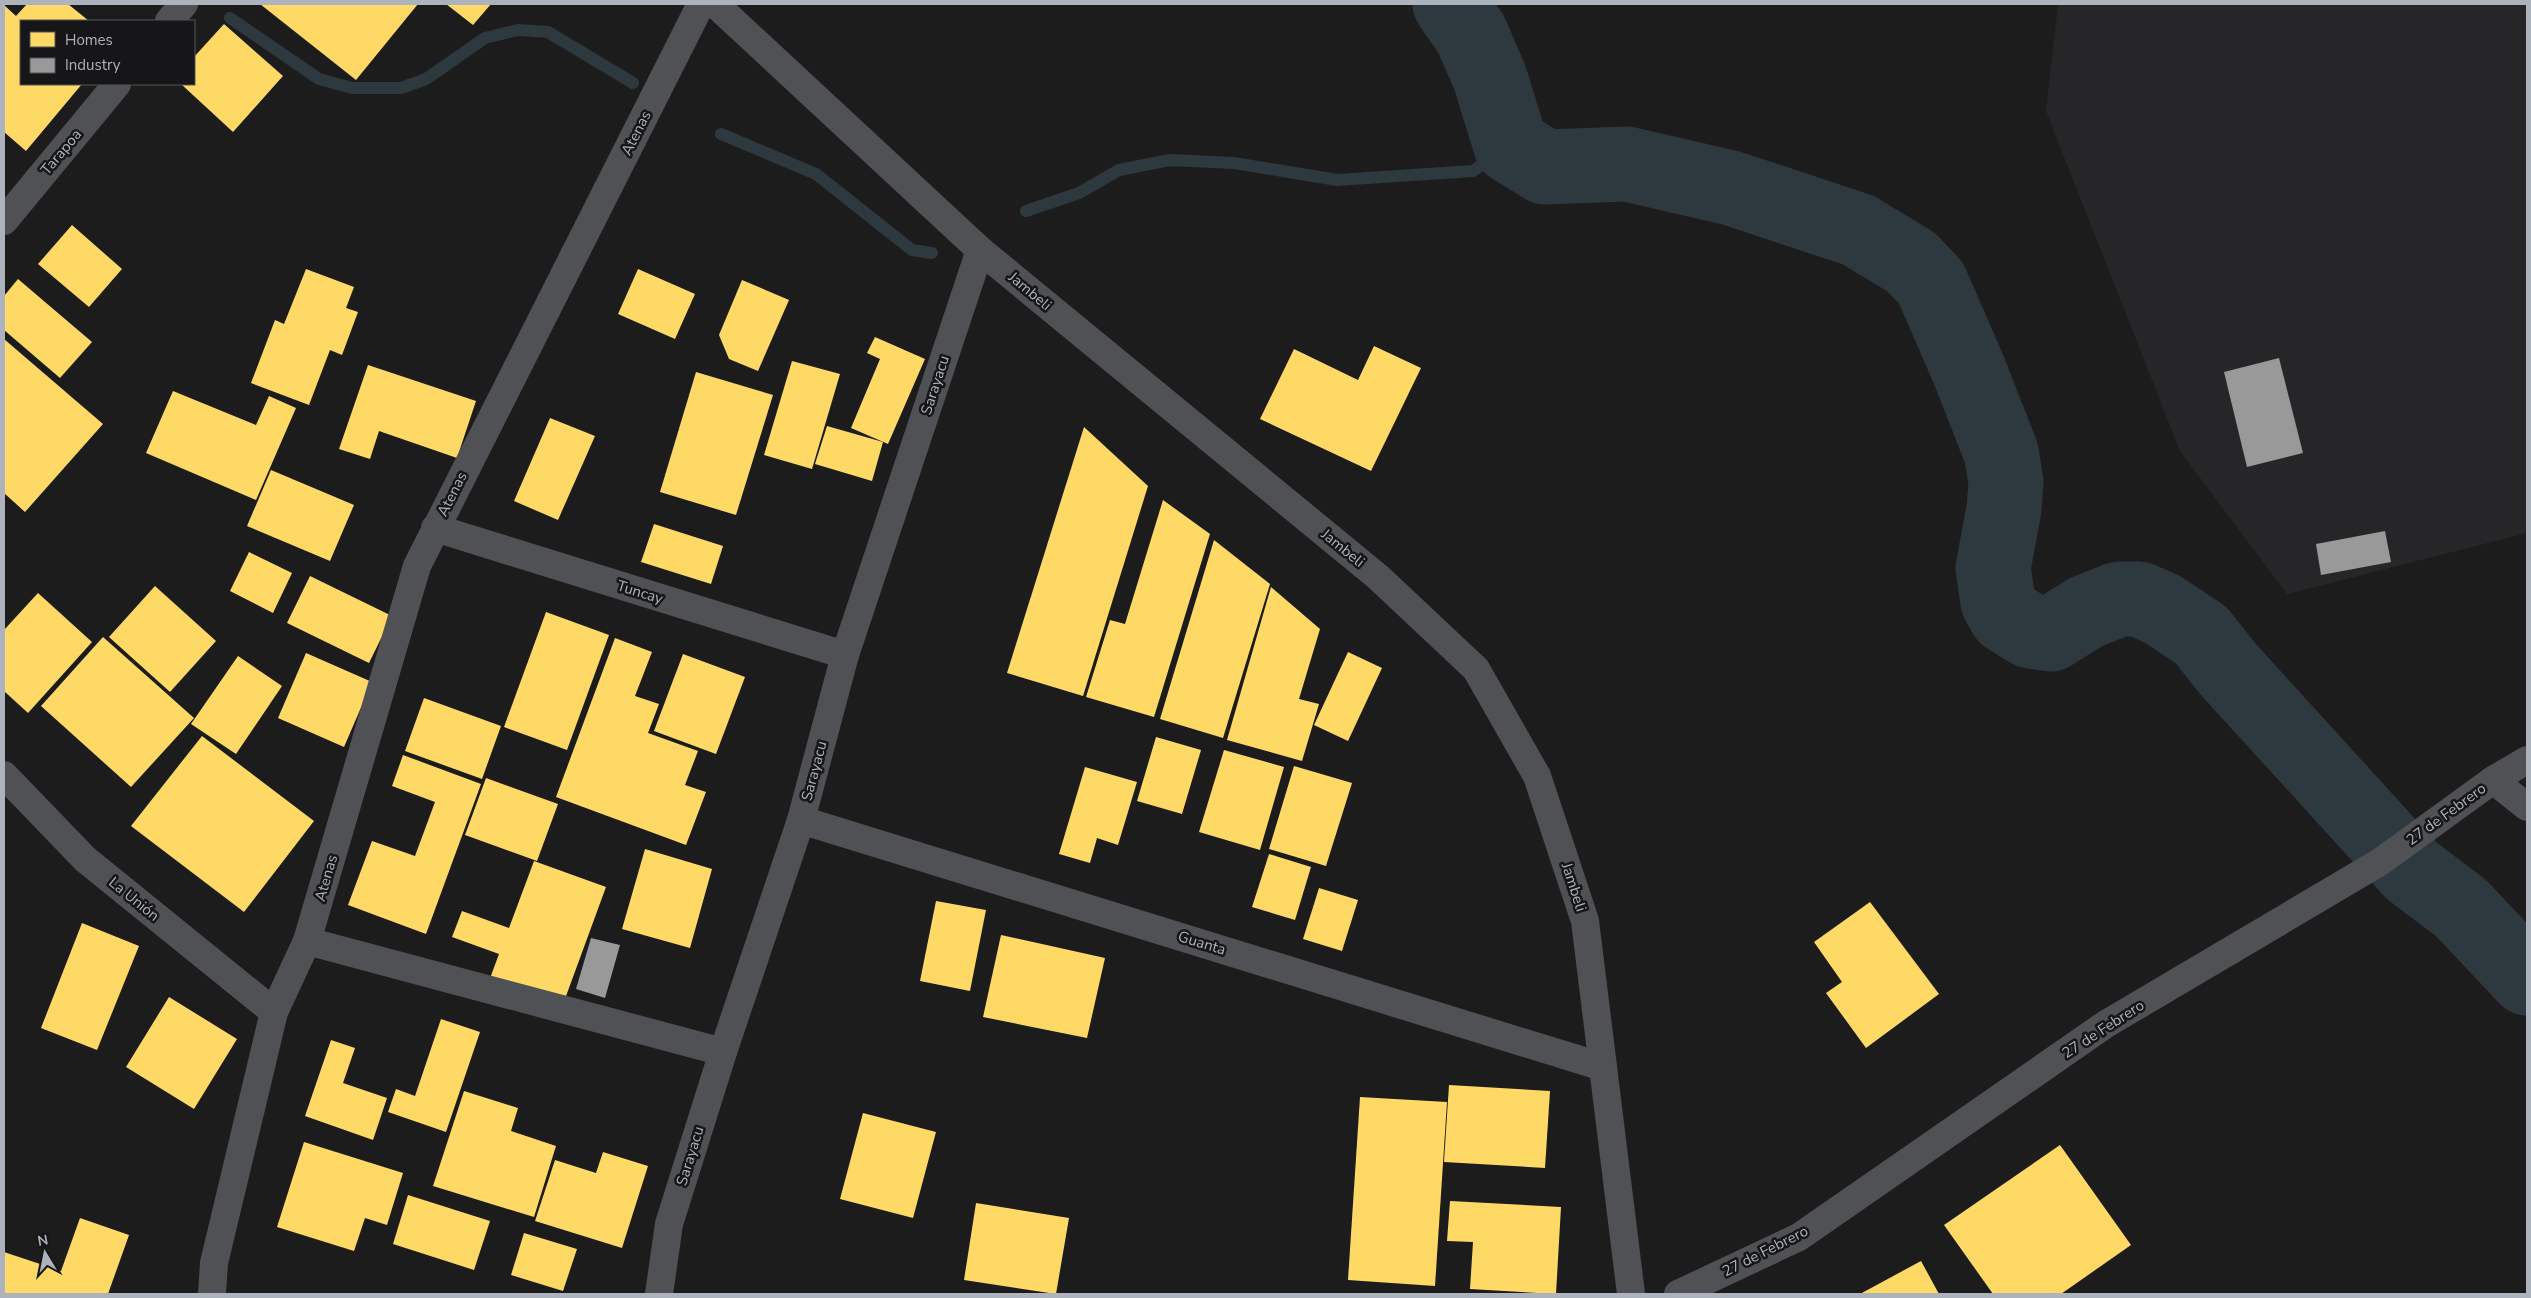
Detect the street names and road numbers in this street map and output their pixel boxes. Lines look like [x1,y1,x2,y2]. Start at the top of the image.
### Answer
street label: Atenas [616,107,656,159]
street label: Tarapoa [36,125,86,179]
street label: Jambeli [1004,267,1056,315]
street label: Sarayacu [916,353,954,417]
street label: Atenas [432,468,472,520]
street label: Jambeli [1316,524,1369,572]
street label: Tuncay [614,576,666,609]
street label: Sarayacu [796,739,832,803]
street label: 27 de Febrero [2402,778,2490,850]
street label: Atenas [310,852,342,904]
street label: Jambeli [1556,859,1591,914]
street label: La Unión [104,872,164,926]
street label: Guanta [1176,926,1228,960]
street label: 27 de Febrero [2058,995,2148,1063]
street label: Sarayacu [671,1124,709,1188]
street label: 27 de Febrero [1719,1221,1811,1281]

